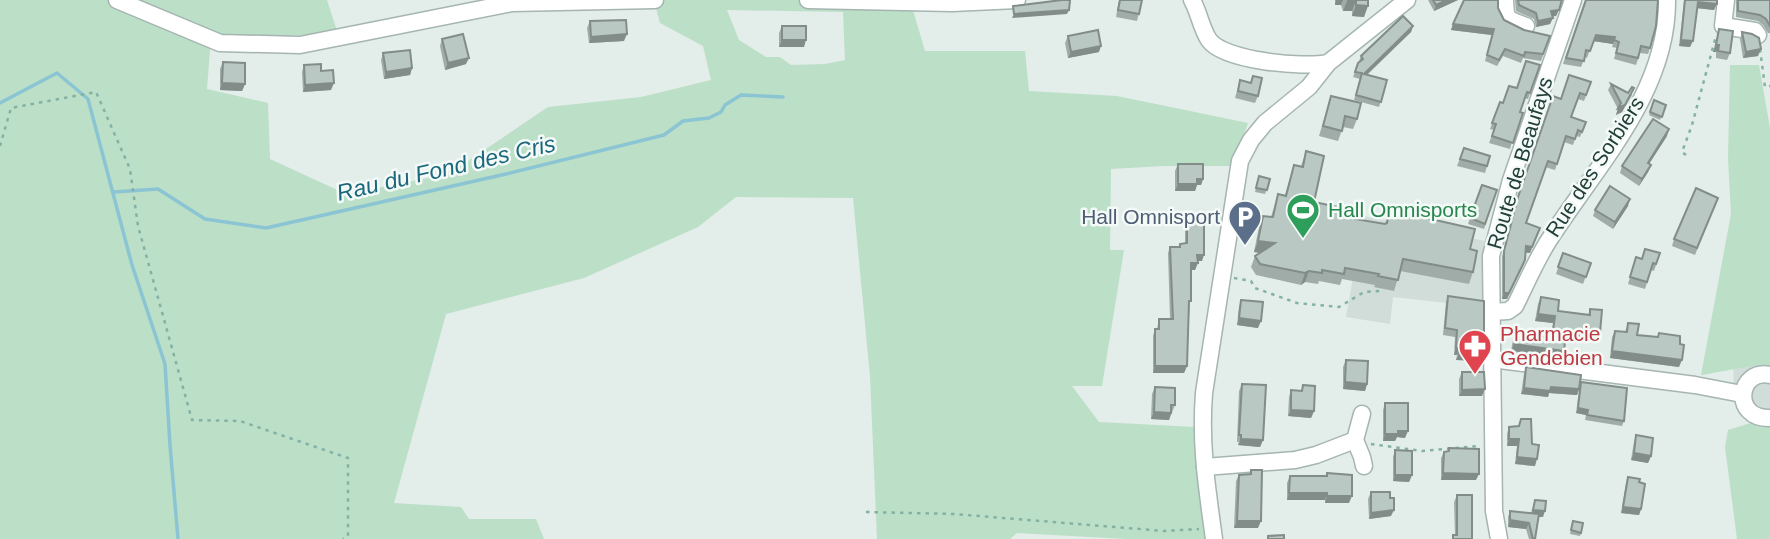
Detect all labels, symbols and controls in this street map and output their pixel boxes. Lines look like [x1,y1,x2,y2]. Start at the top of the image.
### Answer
street label: Route de Beaufays [1482,74,1557,252]
street label: Rue des Sorbiers [1541,92,1648,241]
water label: Rau du Fond des Cris [334,130,558,206]
sports icon: Hall Omnisports [1284,191,1322,240]
parking icon: Hall Omnisport [1226,198,1264,247]
place label: Hall Omnisports [1328,198,1477,221]
place label: Hall Omnisport [1081,205,1220,228]
place label: Pharmacie Gendebien [1500,322,1603,369]
pharmacy icon: Pharmacie Gendebien [1456,327,1494,376]

